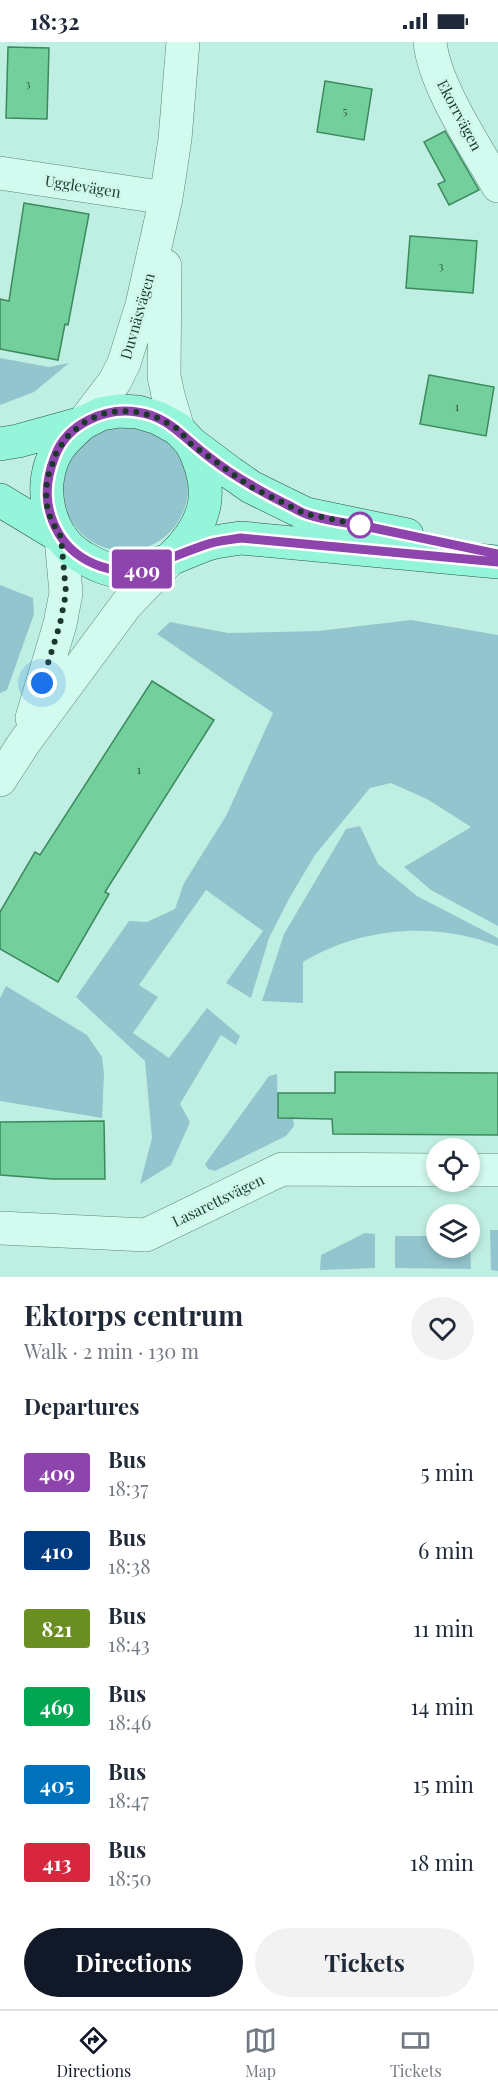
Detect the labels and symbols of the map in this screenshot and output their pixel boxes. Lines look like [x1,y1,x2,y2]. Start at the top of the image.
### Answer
house number: 3 [25,75,31,91]
street label: Ekorrvägen [433,76,487,154]
house number: 5 [343,102,348,118]
street label: Ugglevägen [44,170,122,202]
house number: 3 [438,257,444,273]
street label: Duvnäsvägen [115,270,159,362]
house number: 1 [455,398,460,414]
unlabelled marker [347,512,373,538]
line badge: 409 [108,550,176,588]
your location [27,668,57,698]
house number: 1 [137,761,142,777]
street label: Lasarettsvägen [169,1169,267,1231]

